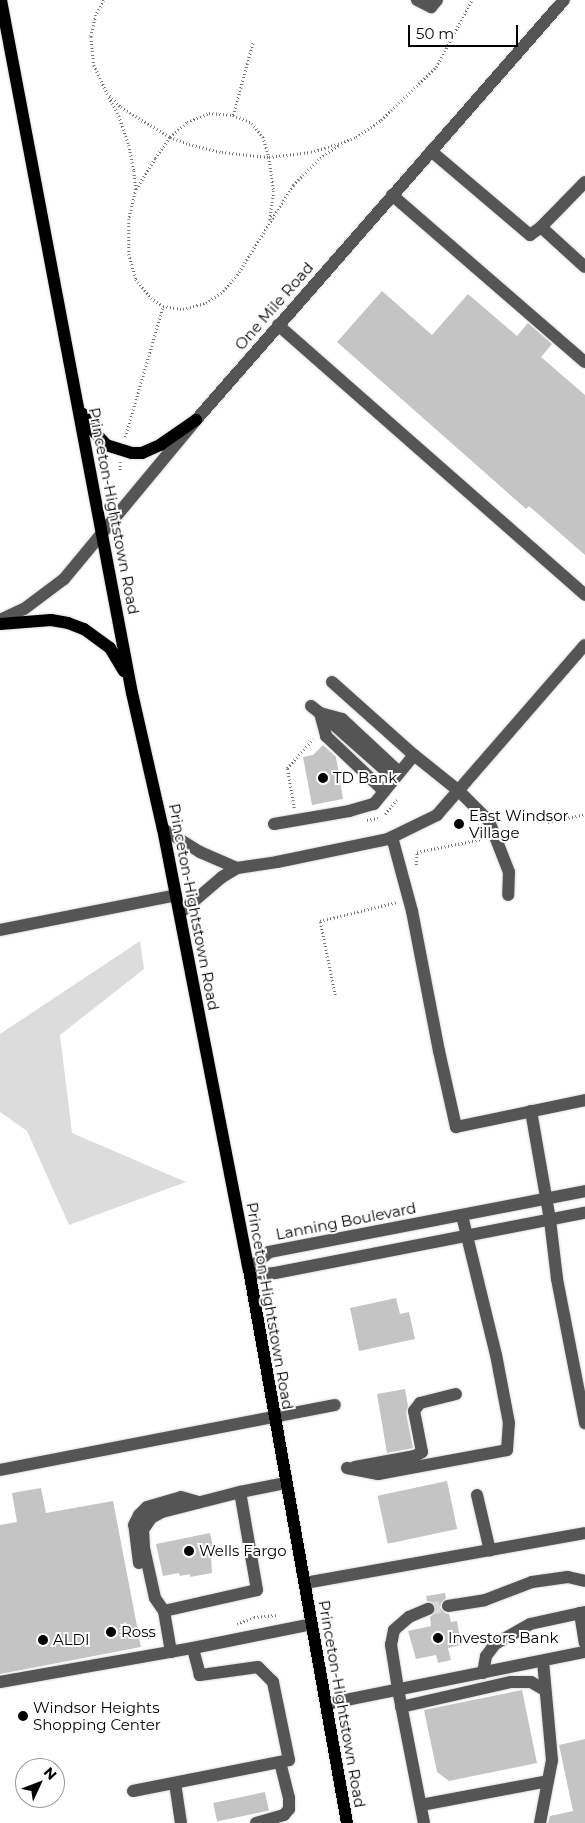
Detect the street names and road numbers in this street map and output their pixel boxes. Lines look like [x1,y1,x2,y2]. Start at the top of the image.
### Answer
street label: One Mile Road [231,258,317,354]
street label: Princeton-Hightstown Road [85,406,143,616]
street label: Princeton-Hightstown Road [165,802,223,1012]
street label: Lanning Boulevard [274,1199,418,1243]
street label: Princeton-Hightstown Road [243,1201,297,1411]
street label: Princeton-Hightstown Road [315,1599,369,1809]

